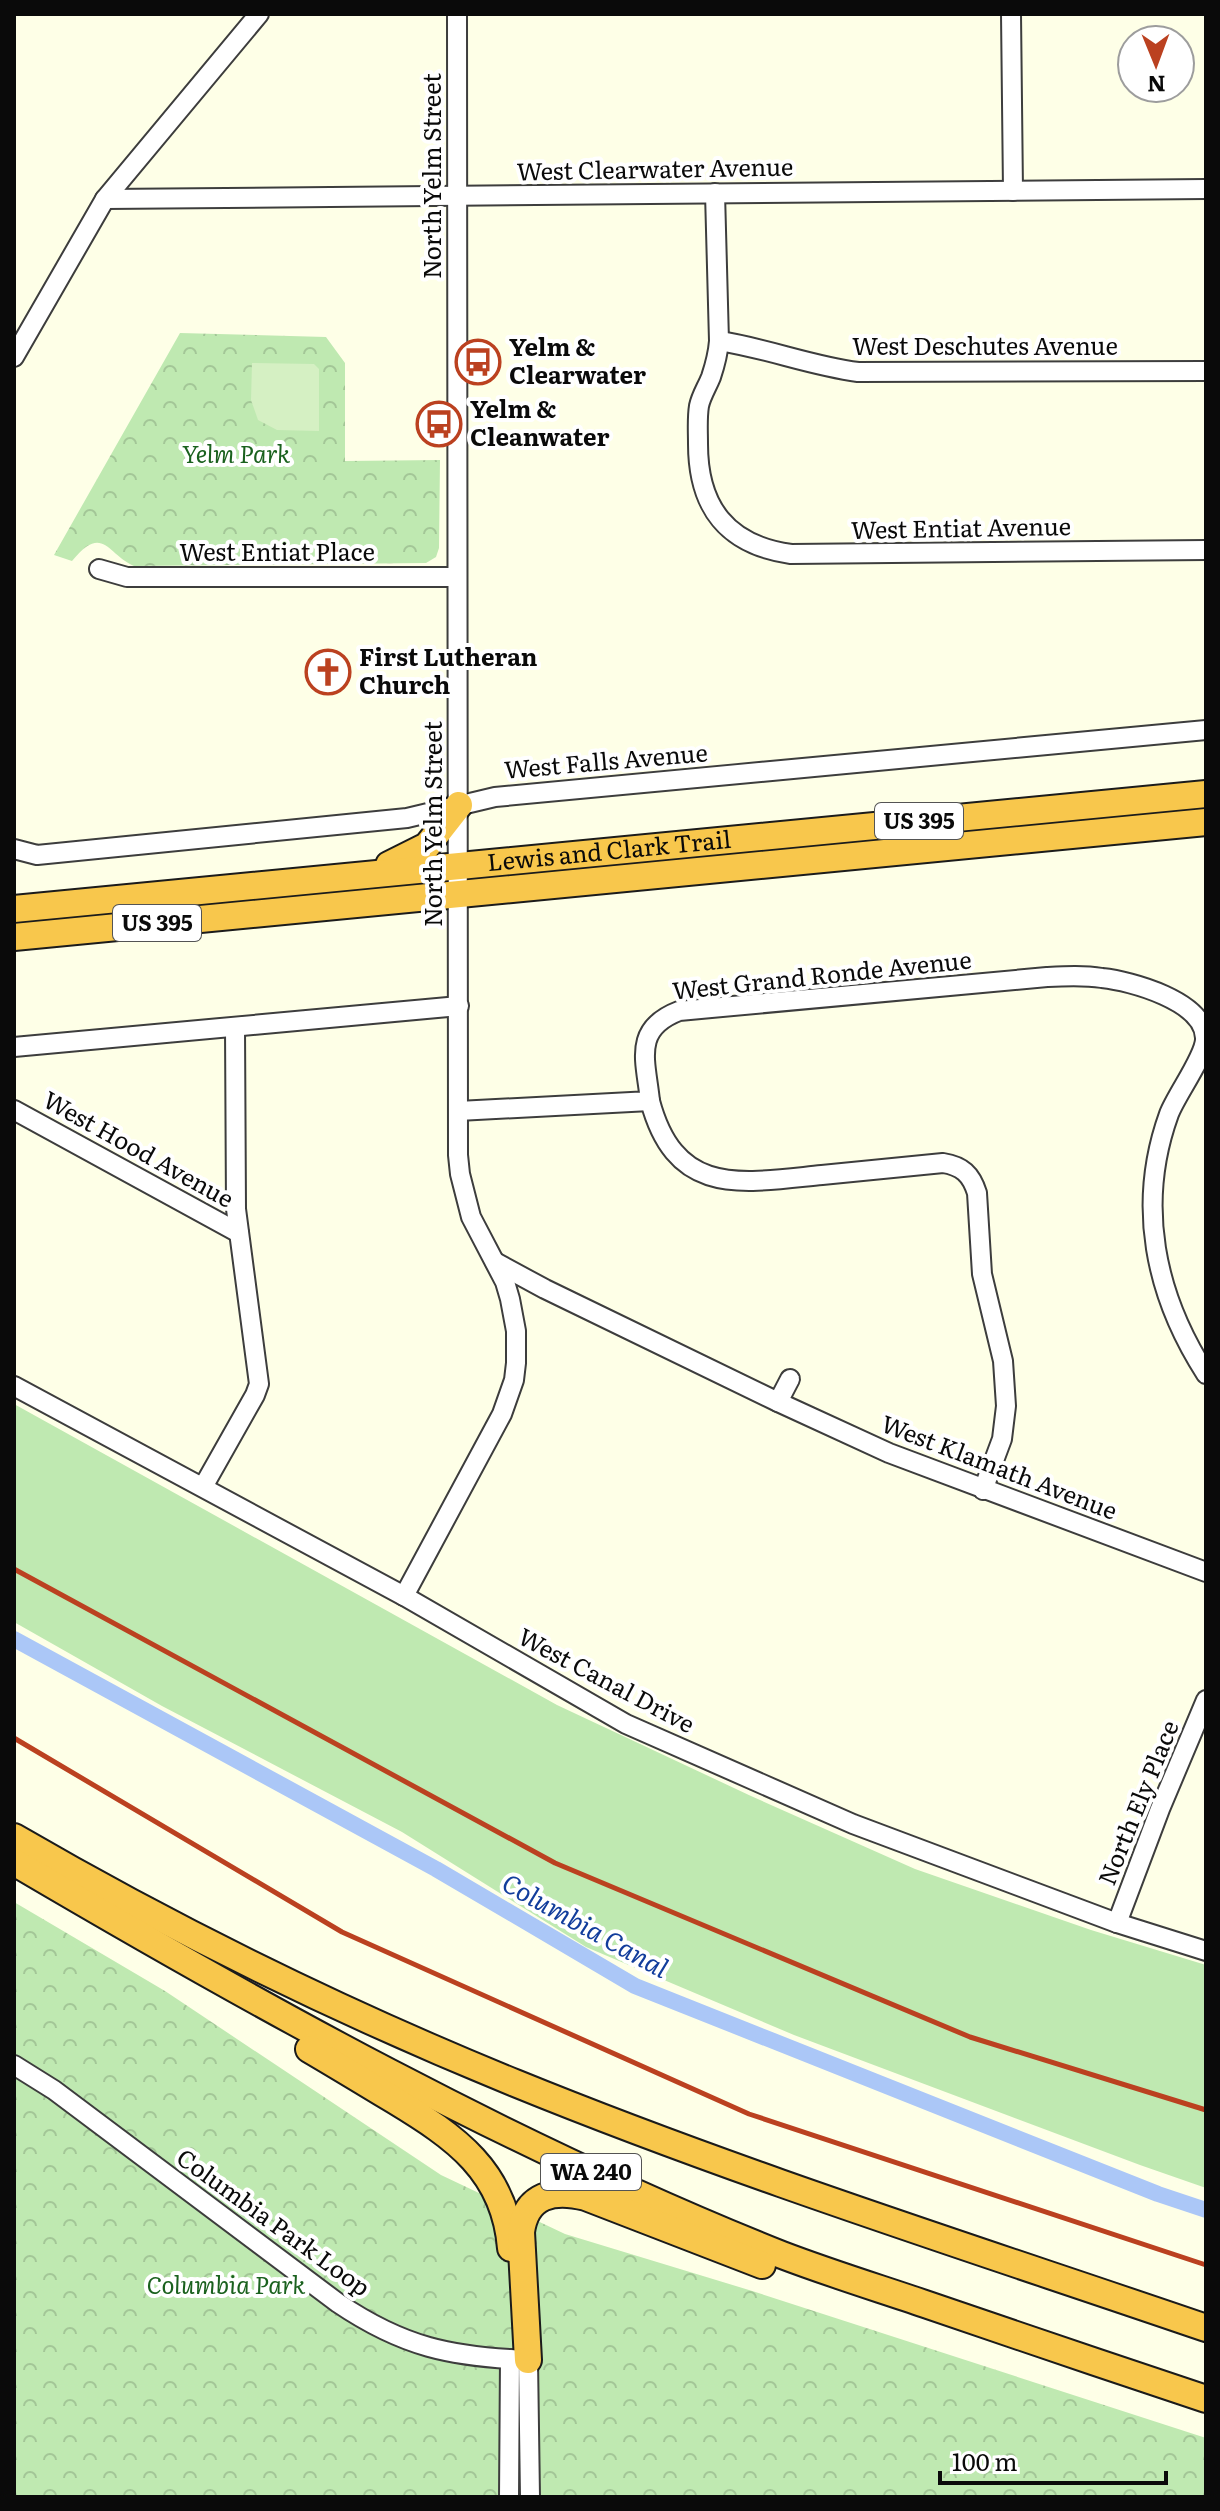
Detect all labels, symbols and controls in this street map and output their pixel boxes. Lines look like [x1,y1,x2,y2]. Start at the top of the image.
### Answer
north arrow [1116,24,1196,104]
text: N [1147,69,1166,102]
street label: North Yelm Street [413,73,448,279]
street label: West Clearwater Avenue [516,148,794,187]
street label: West Deschutes Avenue [852,327,1118,362]
place label: Yelm & Clearwater [509,328,646,391]
bus stop icon: Yelm & Clearwater [454,338,502,386]
place label: Yelm & Cleanwater [470,390,609,453]
bus stop icon: Yelm & Cleanwater [415,400,463,448]
park label: Yelm Park [182,435,291,470]
street label: West Entiat Avenue [850,507,1071,546]
street label: West Entiat Place [179,533,375,568]
place label: First Lutheran Church [359,638,538,701]
church icon: First Lutheran Church [304,648,352,696]
street label: North Yelm Street [414,721,449,927]
street label: West Falls Avenue [503,733,709,786]
road number: US 395 [875,803,963,839]
street label: Lewis and Clark Trail [485,820,733,878]
road number: US 395 [113,905,201,941]
street label: West Grand Ronde Avenue [670,940,973,1007]
street label: West Hood Avenue [38,1081,241,1215]
street label: West Klamath Avenue [877,1404,1123,1527]
street label: West Canal Drive [513,1618,702,1740]
street label: North Ely Place [1088,1714,1186,1890]
water label: Columbia Canal [496,1862,677,1986]
street label: Columbia Park Loop [171,2143,375,2303]
road number: WA 240 [541,2154,641,2190]
park label: Columbia Park [147,2272,305,2300]
scale bar [940,2435,1166,2485]
text: 100 m [952,2443,1018,2478]

